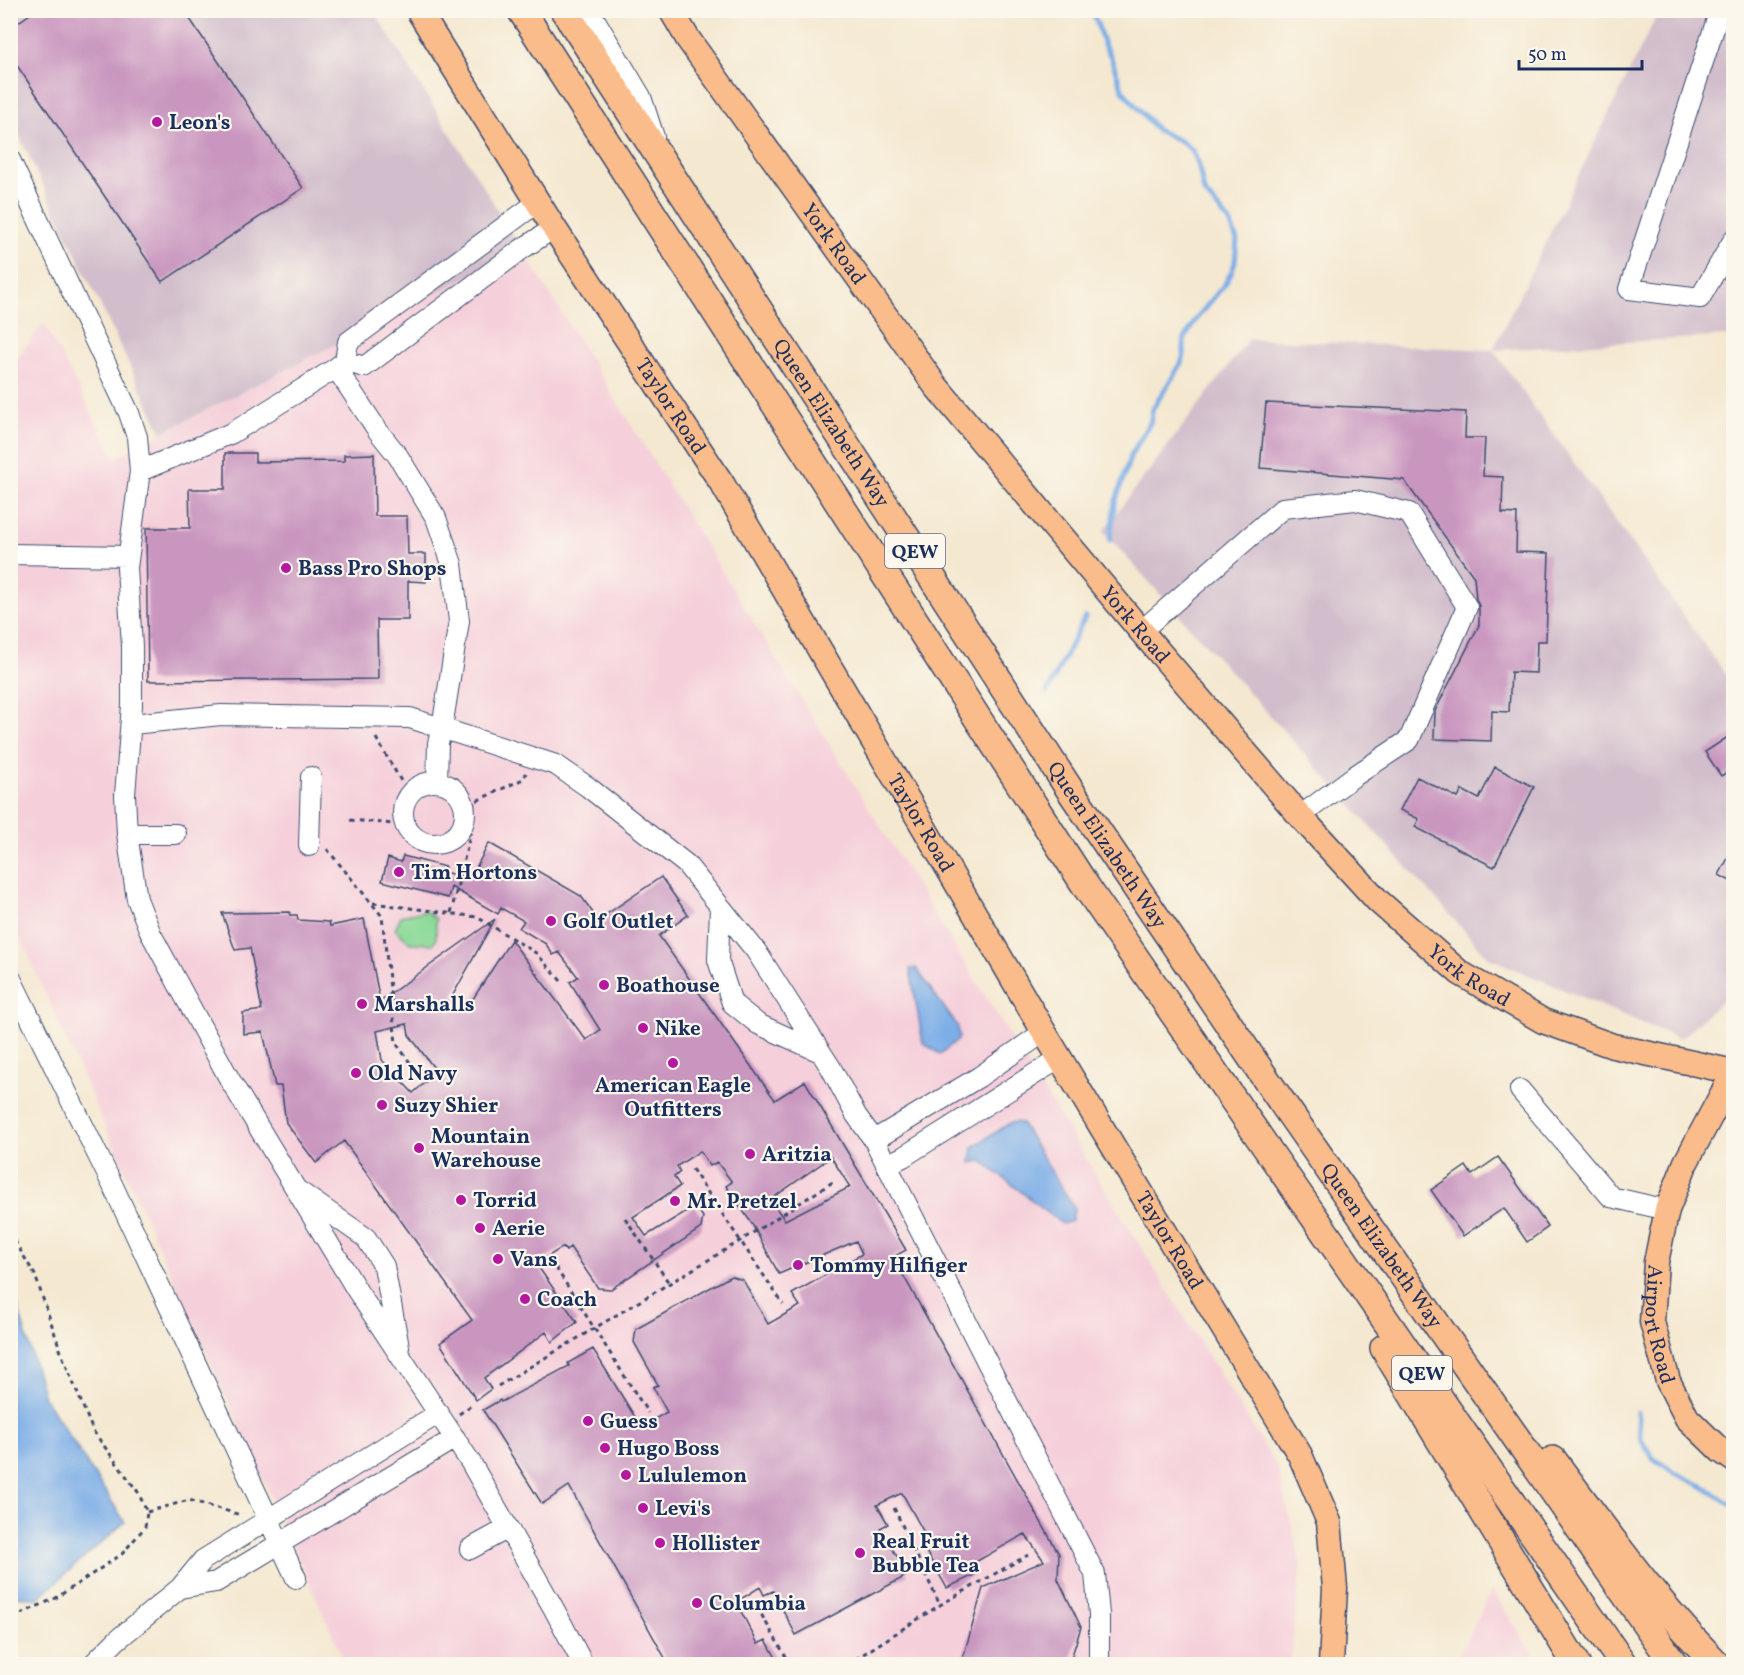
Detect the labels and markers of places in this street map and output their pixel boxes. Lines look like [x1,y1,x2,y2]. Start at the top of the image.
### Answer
place label: Leon's [169,109,231,138]
marker: Leon's [150,115,164,129]
place label: Bass Pro Shops [298,555,447,584]
marker: Bass Pro Shops [279,561,293,575]
place label: Tim Hortons [411,859,537,888]
marker: Tim Hortons [392,865,406,879]
place label: Golf Outlet [563,908,673,937]
marker: Golf Outlet [544,914,558,928]
place label: Boathouse [616,972,720,1001]
marker: Boathouse [597,978,611,992]
place label: Marshalls [374,991,475,1020]
marker: Marshalls [355,997,369,1011]
place label: Nike [655,1015,701,1044]
marker: Nike [636,1021,650,1035]
marker: American Eagle Outfitters [666,1056,680,1070]
place label: Old Navy [368,1060,458,1089]
marker: Old Navy [349,1066,363,1080]
place label: American Eagle Outfitters [595,1072,751,1125]
place label: Suzy Shier [394,1092,498,1121]
marker: Suzy Shier [375,1098,389,1112]
place label: Mountain Warehouse [431,1123,541,1176]
marker: Mountain Warehouse [412,1141,426,1155]
place label: Aritzia [762,1141,832,1170]
marker: Aritzia [743,1147,757,1161]
place label: Torrid [473,1187,537,1216]
place label: Mr. Pretzel [687,1188,797,1217]
marker: Torrid [454,1193,468,1207]
marker: Mr. Pretzel [668,1194,682,1208]
place label: Aerie [492,1215,545,1244]
marker: Aerie [473,1221,487,1235]
place label: Vans [510,1246,558,1275]
marker: Vans [491,1252,505,1266]
place label: Tommy Hilfiger [810,1252,967,1281]
marker: Tommy Hilfiger [791,1258,805,1272]
place label: Coach [537,1286,598,1315]
marker: Coach [518,1292,532,1306]
place label: Guess [600,1408,658,1437]
marker: Guess [581,1414,595,1428]
place label: Hugo Boss [617,1435,719,1464]
marker: Hugo Boss [598,1441,612,1455]
place label: Lululemon [638,1462,747,1491]
marker: Lululemon [619,1468,633,1482]
place label: Levi's [655,1495,711,1524]
marker: Levi's [636,1501,650,1515]
place label: Real Fruit Bubble Tea [872,1528,980,1581]
place label: Hollister [672,1530,760,1559]
marker: Hollister [653,1536,667,1550]
marker: Real Fruit Bubble Tea [853,1546,867,1560]
place label: Columbia [709,1590,806,1619]
marker: Columbia [690,1596,704,1610]

